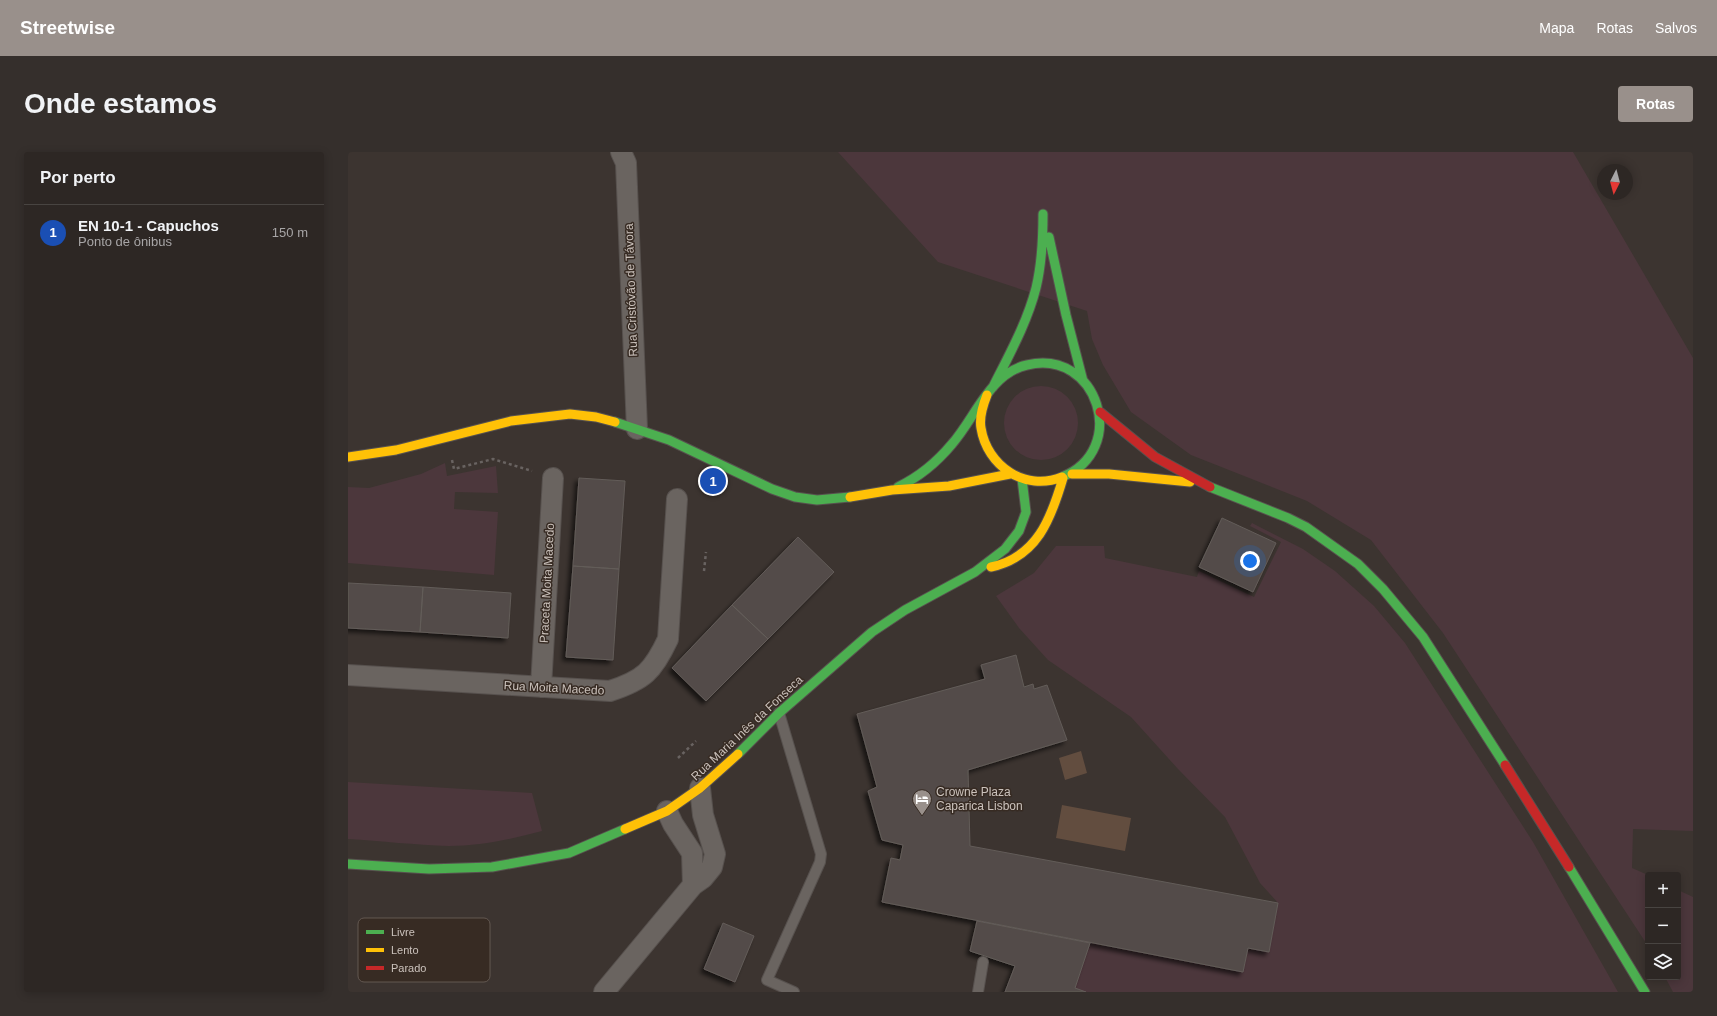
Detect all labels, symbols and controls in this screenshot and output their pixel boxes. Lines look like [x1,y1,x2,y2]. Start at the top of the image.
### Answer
text: Streetwise [20,17,115,38]
text: Mapa [1539,20,1574,36]
text: Rotas [1596,20,1633,36]
text: Salvos [1655,20,1697,36]
button: Rotas [1618,86,1693,122]
text: Onde estamos [24,88,217,119]
north arrow [1597,164,1633,200]
text: Por perto [40,168,116,187]
text: EN 10-1 - Capuchos [78,217,219,234]
street label: Rua Cristóvão de Távora [622,223,640,357]
text: 1 [49,225,57,240]
text: 150 m [272,225,308,240]
text: Ponto de ônibus [78,234,172,249]
pin: 1 [700,466,726,496]
street label: Praceta Moita Macedo [537,522,557,643]
your location [1240,551,1260,571]
street label: Rua Maria Inês da Fonseca [688,672,806,783]
street label: Rua Moita Macedo [503,678,605,698]
place label: Crowne Plaza Caparica Lisbon [936,785,1023,813]
hotel icon: Crowne Plaza Caparica Lisbon [911,788,933,816]
map controls [1645,872,1681,980]
button: + [1645,872,1681,908]
button: − [1645,908,1681,944]
legend [358,918,490,982]
text: Livre [391,926,415,938]
text: Lento [391,944,419,956]
button: layers [1645,944,1681,980]
text: Parado [391,962,426,974]

